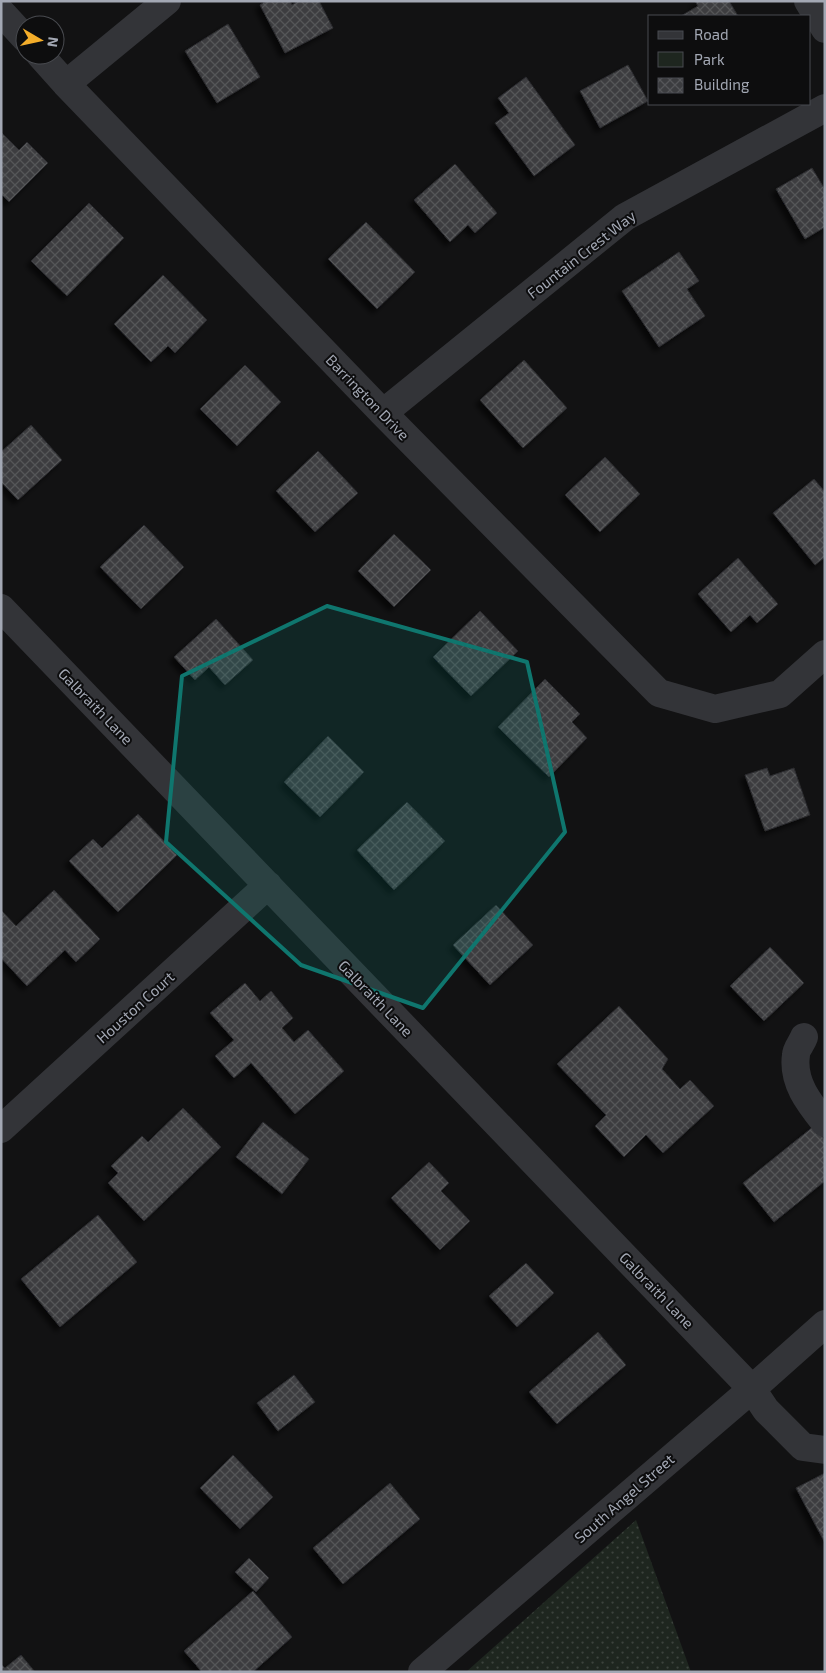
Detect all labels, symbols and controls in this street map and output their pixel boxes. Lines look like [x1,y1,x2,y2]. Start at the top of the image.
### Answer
north arrow [15,15,65,65]
legend [648,15,811,105]
text: Road [694,25,729,43]
text: N [44,36,63,48]
text: Park [694,50,725,68]
text: Building [694,75,750,93]
street label: Fountain Crest Way [523,206,639,302]
street label: Barrington Drive [323,350,413,444]
street label: Galbraith Lane [55,664,137,748]
street label: Galbraith Lane [335,956,417,1040]
street label: Houston Court [92,967,178,1047]
street label: Galbraith Lane [616,1248,698,1332]
street label: South Angel Street [570,1450,678,1546]

